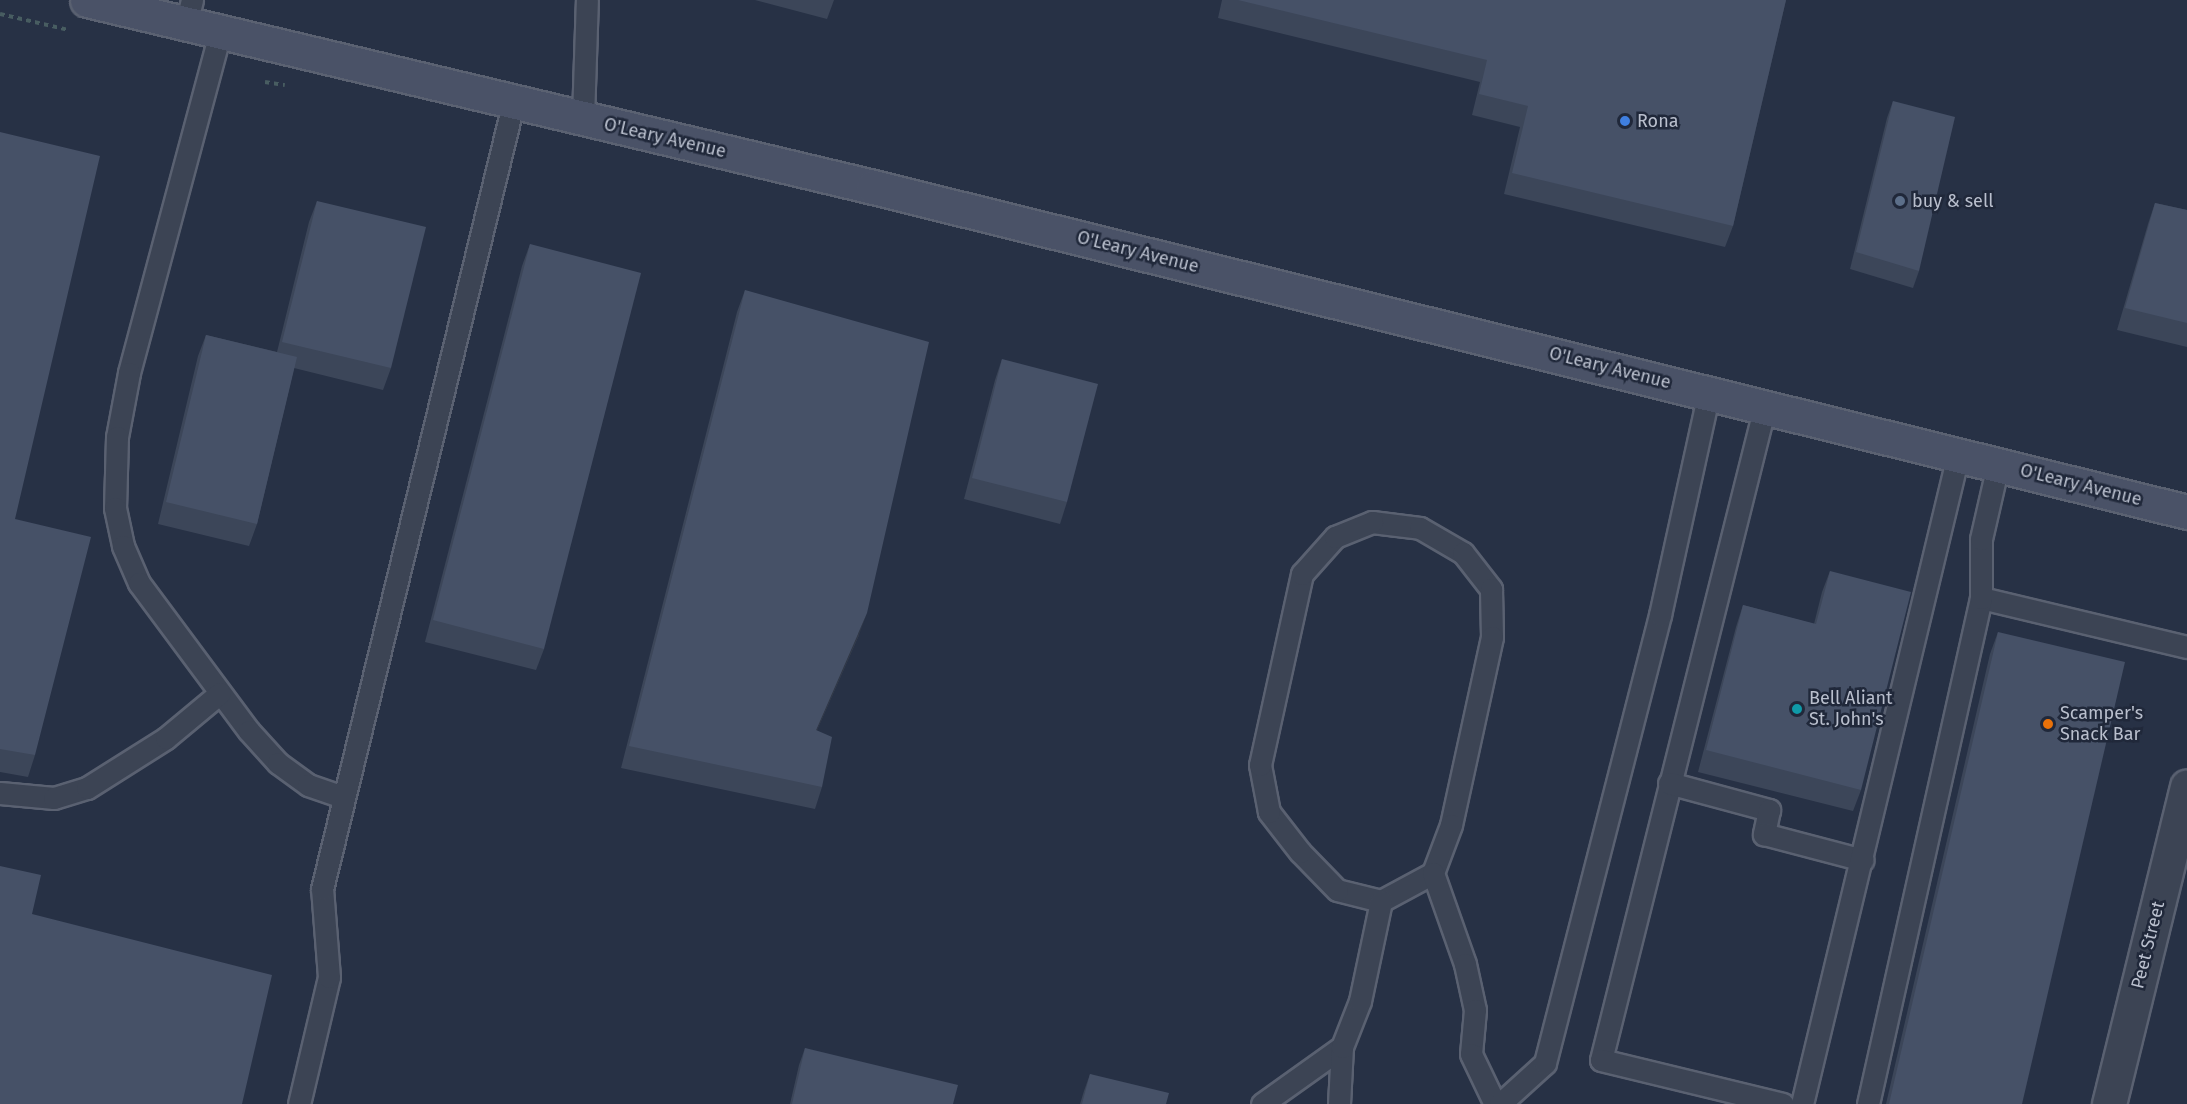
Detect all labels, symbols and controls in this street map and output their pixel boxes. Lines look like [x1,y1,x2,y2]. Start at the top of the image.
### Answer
place label: Rona [1637,110,1678,132]
street label: O'Leary Avenue [602,113,728,163]
marker: Rona [1618,114,1632,128]
place label: buy & sell [1912,190,1993,212]
marker: buy & sell [1893,194,1907,208]
street label: O'Leary Avenue [1075,226,1201,278]
street label: O'Leary Avenue [1547,342,1673,394]
street label: O'Leary Avenue [2018,459,2144,511]
place label: Bell Aliant St. John's [1809,688,1893,730]
marker: Bell Aliant St. John's [1790,702,1804,716]
place label: Scamper's Snack Bar [2060,703,2143,746]
marker: Scamper's Snack Bar [2041,717,2055,731]
street label: Peet Street [2127,899,2169,991]

